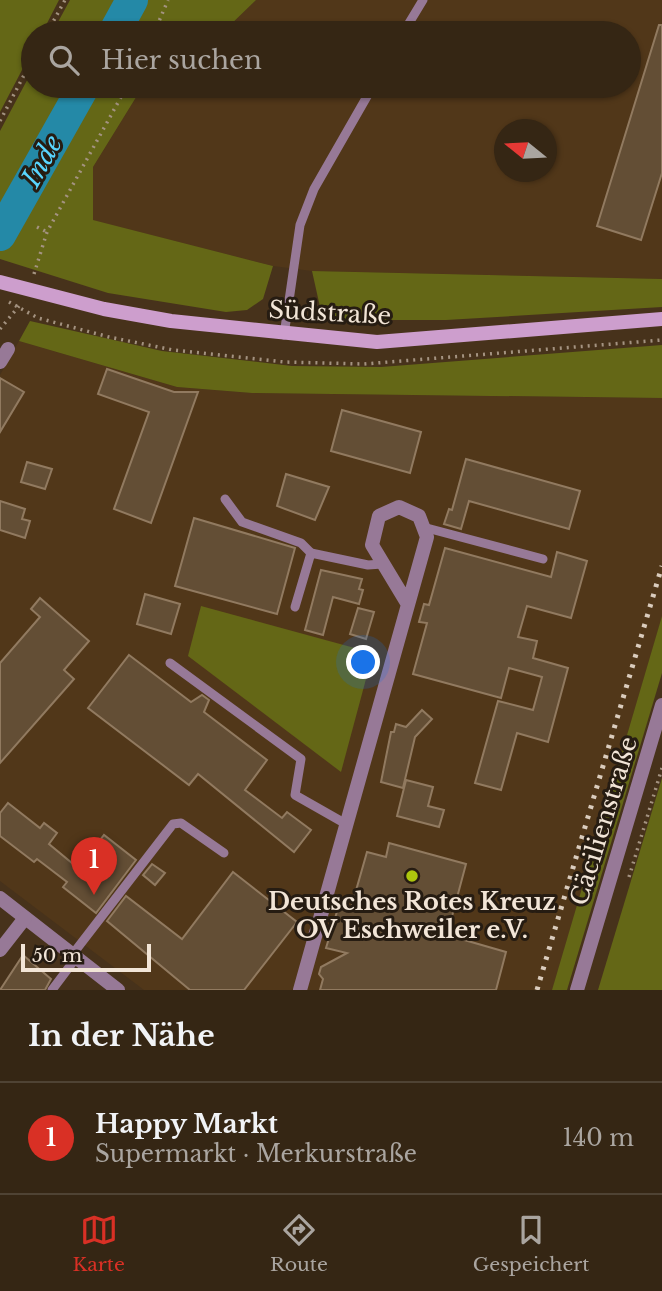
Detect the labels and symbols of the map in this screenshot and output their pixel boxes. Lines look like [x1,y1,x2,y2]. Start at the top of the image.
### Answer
north arrow [494,119,557,182]
water label: Inde [14,130,69,193]
street label: Südstraße [268,295,392,330]
your location [346,645,380,679]
street label: Cäcilienstraße [564,733,643,909]
pin: 1 [71,837,117,895]
marker: Deutsches Rotes Kreuz OV Eschweiler e.V. [404,868,420,884]
place label: Deutsches Rotes Kreuz OV Eschweiler e.V. [268,887,556,944]
scale bar [21,941,150,973]

